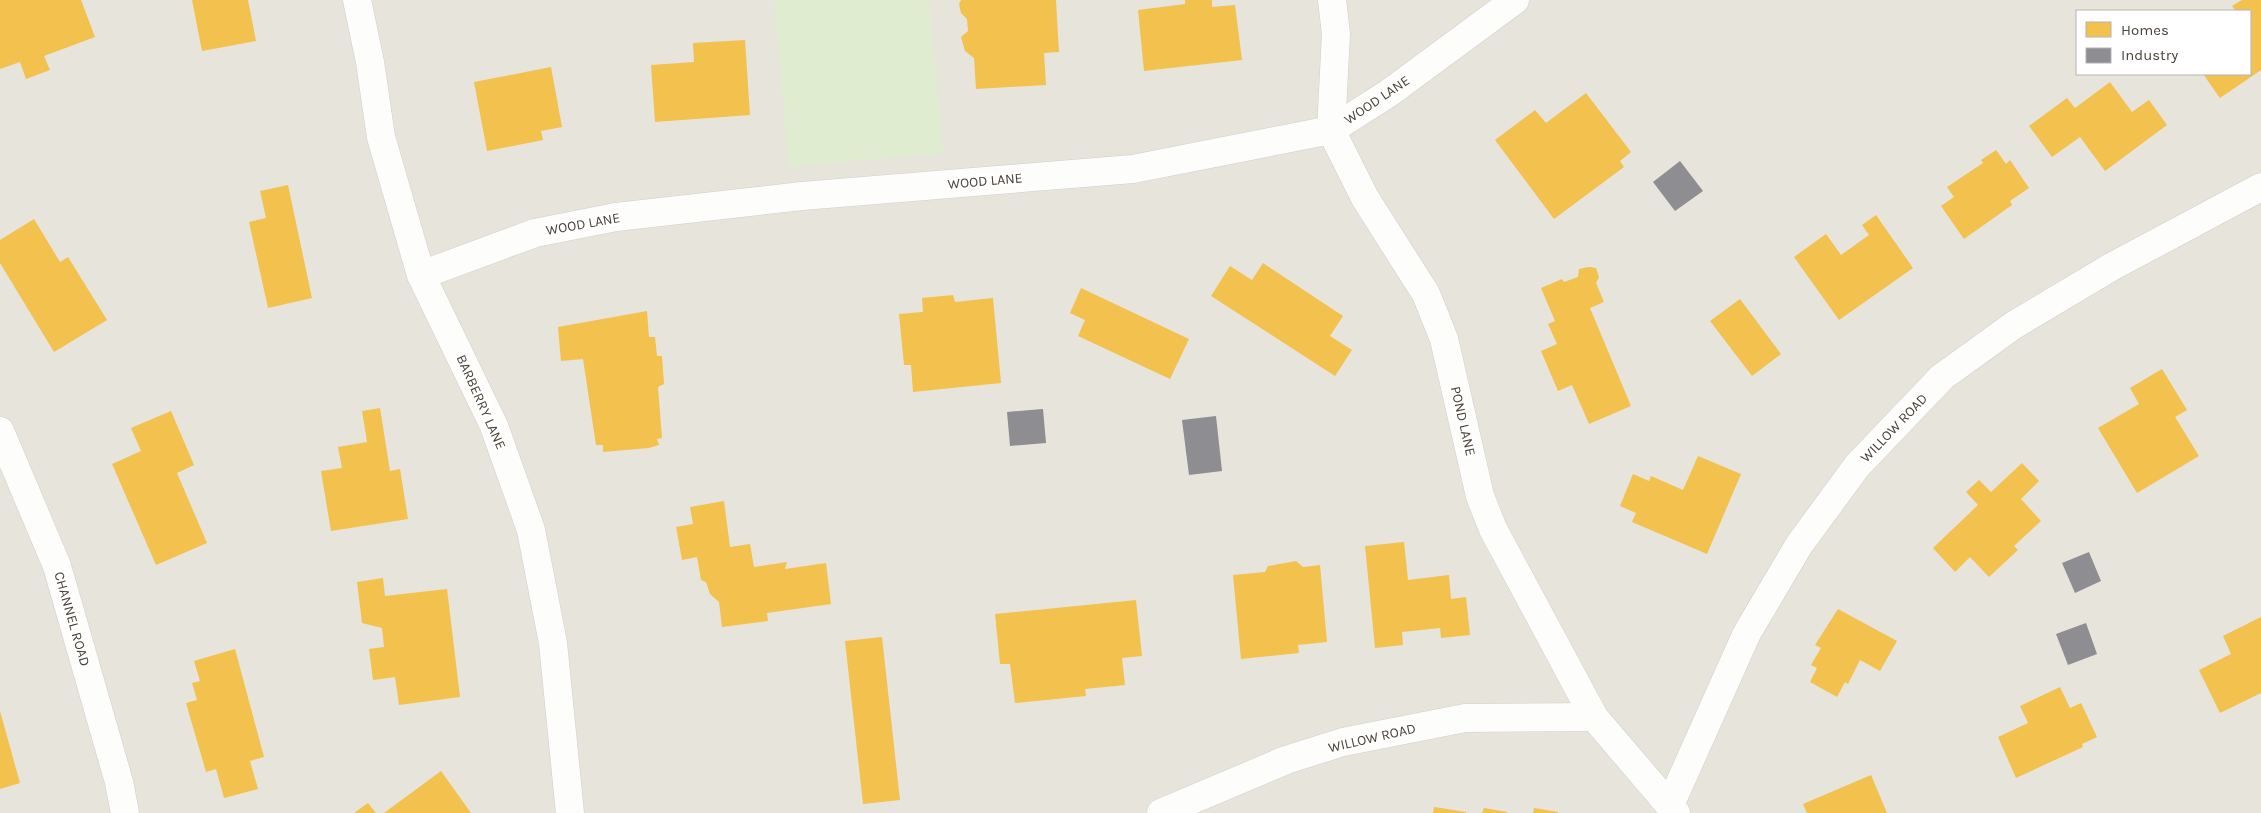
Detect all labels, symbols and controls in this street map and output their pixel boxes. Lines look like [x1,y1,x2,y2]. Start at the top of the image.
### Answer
legend [2076,10,2251,75]
text: Homes [2121,21,2169,39]
text: Industry [2121,46,2178,64]
street label: WOOD LANE [1341,72,1413,128]
street label: WOOD LANE [947,169,1023,193]
street label: WOOD LANE [545,209,621,239]
street label: BARBERRY LANE [452,352,510,452]
street label: POND LANE [1447,385,1479,457]
street label: WILLOW ROAD [1857,390,1931,466]
street label: CHANNEL ROAD [50,570,94,668]
street label: WILLOW ROAD [1327,720,1417,756]

